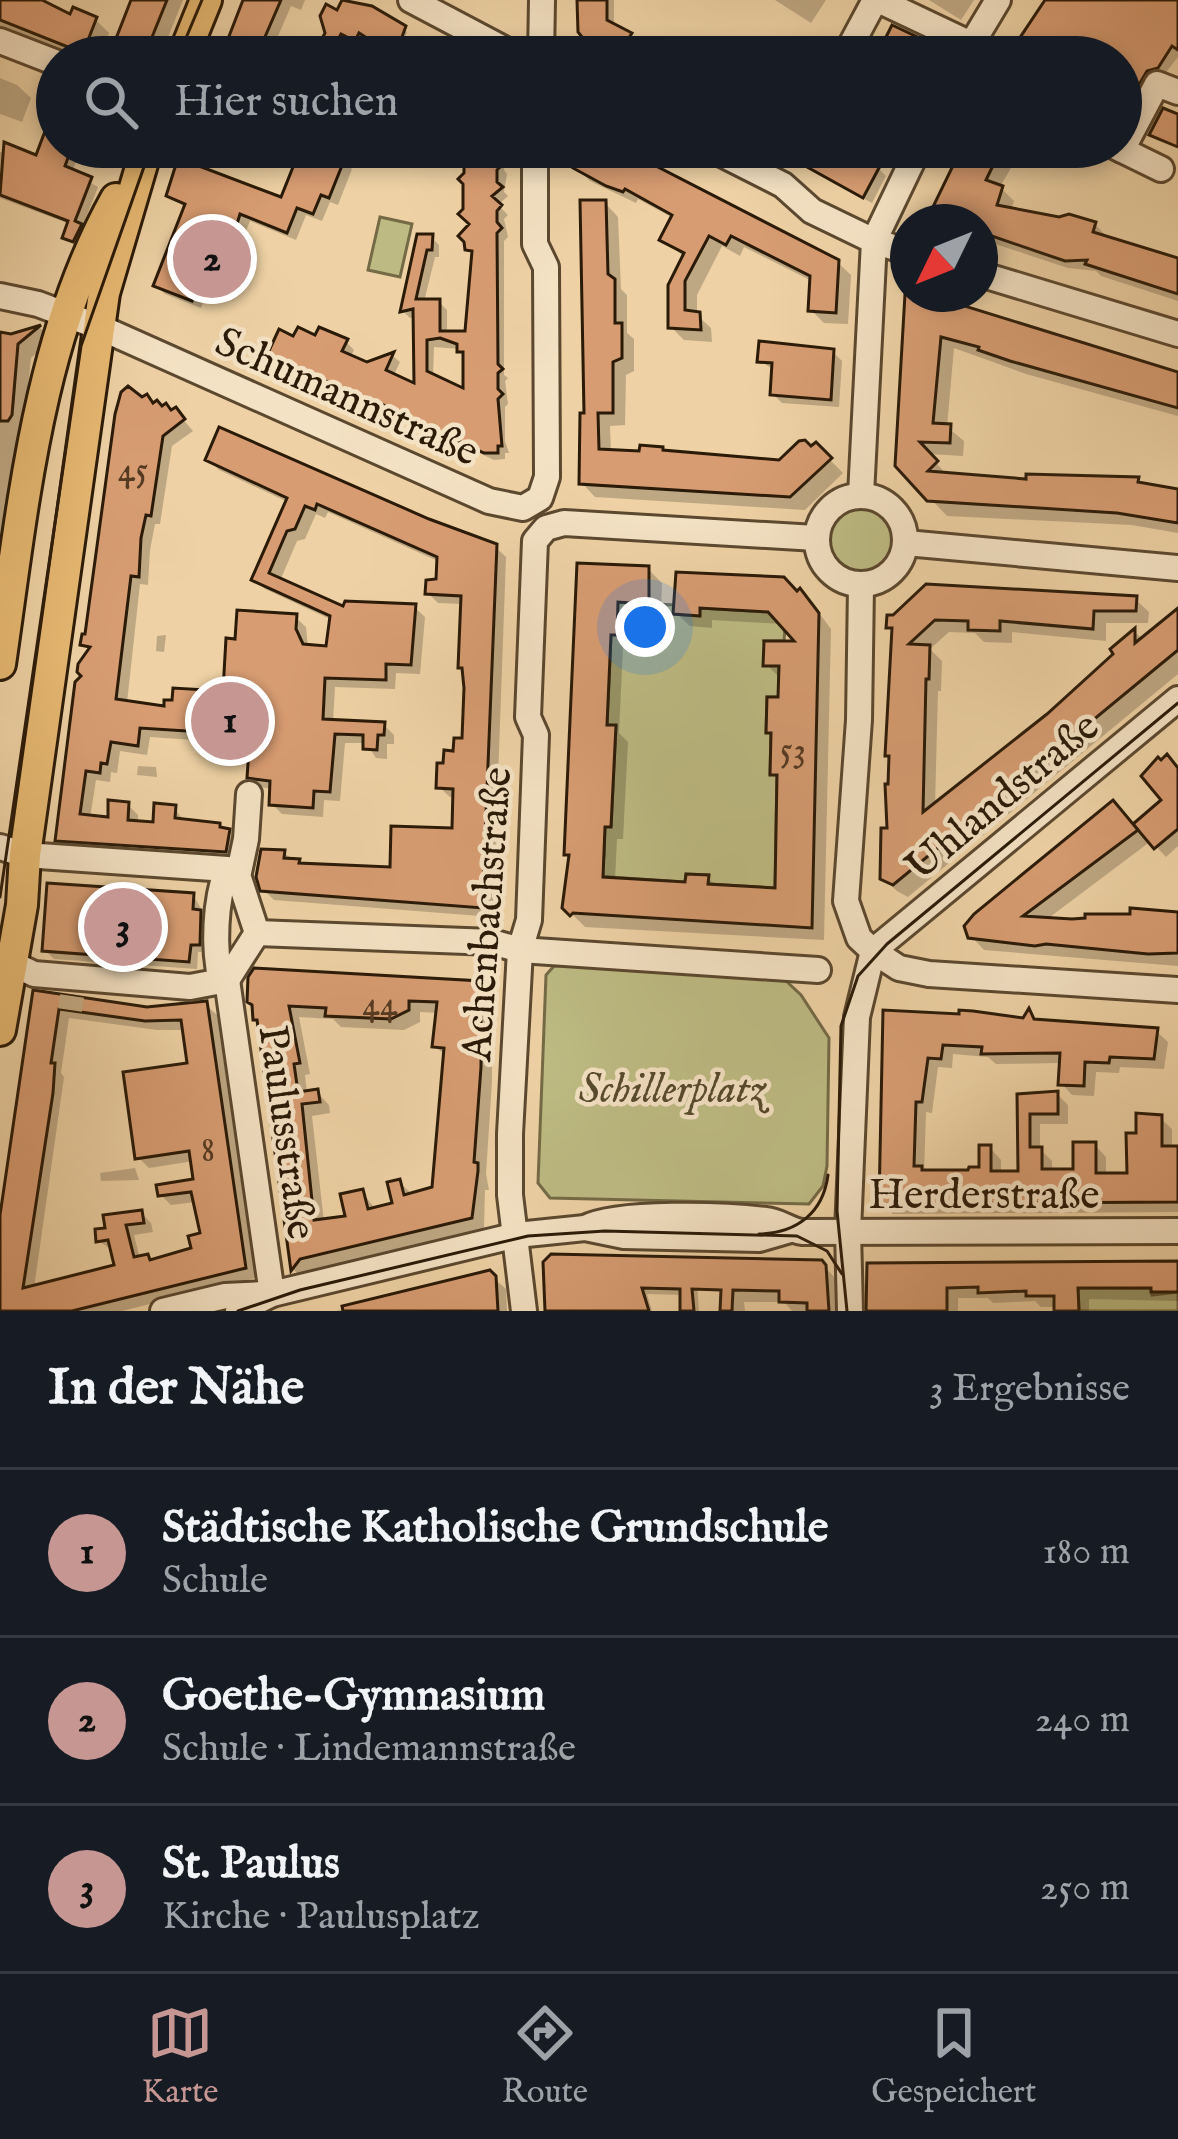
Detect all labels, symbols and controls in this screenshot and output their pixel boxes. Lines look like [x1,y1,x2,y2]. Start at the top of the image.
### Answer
search box [36,36,1142,168]
icon: search [78,69,144,135]
text: Hier suchen [174,74,398,131]
north arrow [890,204,998,312]
pin: 2 [173,214,251,304]
street label: Schumannstraße [207,317,486,480]
house number: 45 [118,448,148,494]
your location [615,597,675,657]
pin: 1 [191,676,269,766]
street label: Uhlandstraße [896,701,1111,894]
house number: 53 [780,728,806,774]
street label: Achenbachstraße [452,765,525,1064]
pin: 3 [84,882,162,972]
house number: 44 [362,982,398,1028]
street label: Paulusstraße [244,1022,327,1243]
park label: Schillerplatz [578,1064,770,1117]
house number: 8 [201,1128,215,1174]
street label: Herderstraße [869,1170,1099,1223]
text: In der Nähe [48,1357,304,1422]
text: 3 Ergebnisse [929,1365,1130,1414]
text: Städtische Katholische Grundschule [162,1500,828,1557]
text: 1 [80,1528,94,1577]
text: 180 m [1042,1528,1130,1577]
text: Schule [162,1557,268,1606]
text: Goethe-Gymnasium [162,1668,545,1725]
text: 2 [78,1696,96,1745]
text: 240 m [1035,1696,1130,1745]
text: Schule · Lindemannstraße [162,1725,576,1774]
text: St. Paulus [162,1836,340,1893]
text: 3 [80,1864,94,1913]
text: 250 m [1040,1864,1130,1913]
text: Kirche · Paulusplatz [162,1893,480,1942]
tab: Karte [142,2000,218,2114]
tab: Route [502,2000,588,2114]
tab: Gespeichert [871,2000,1036,2114]

